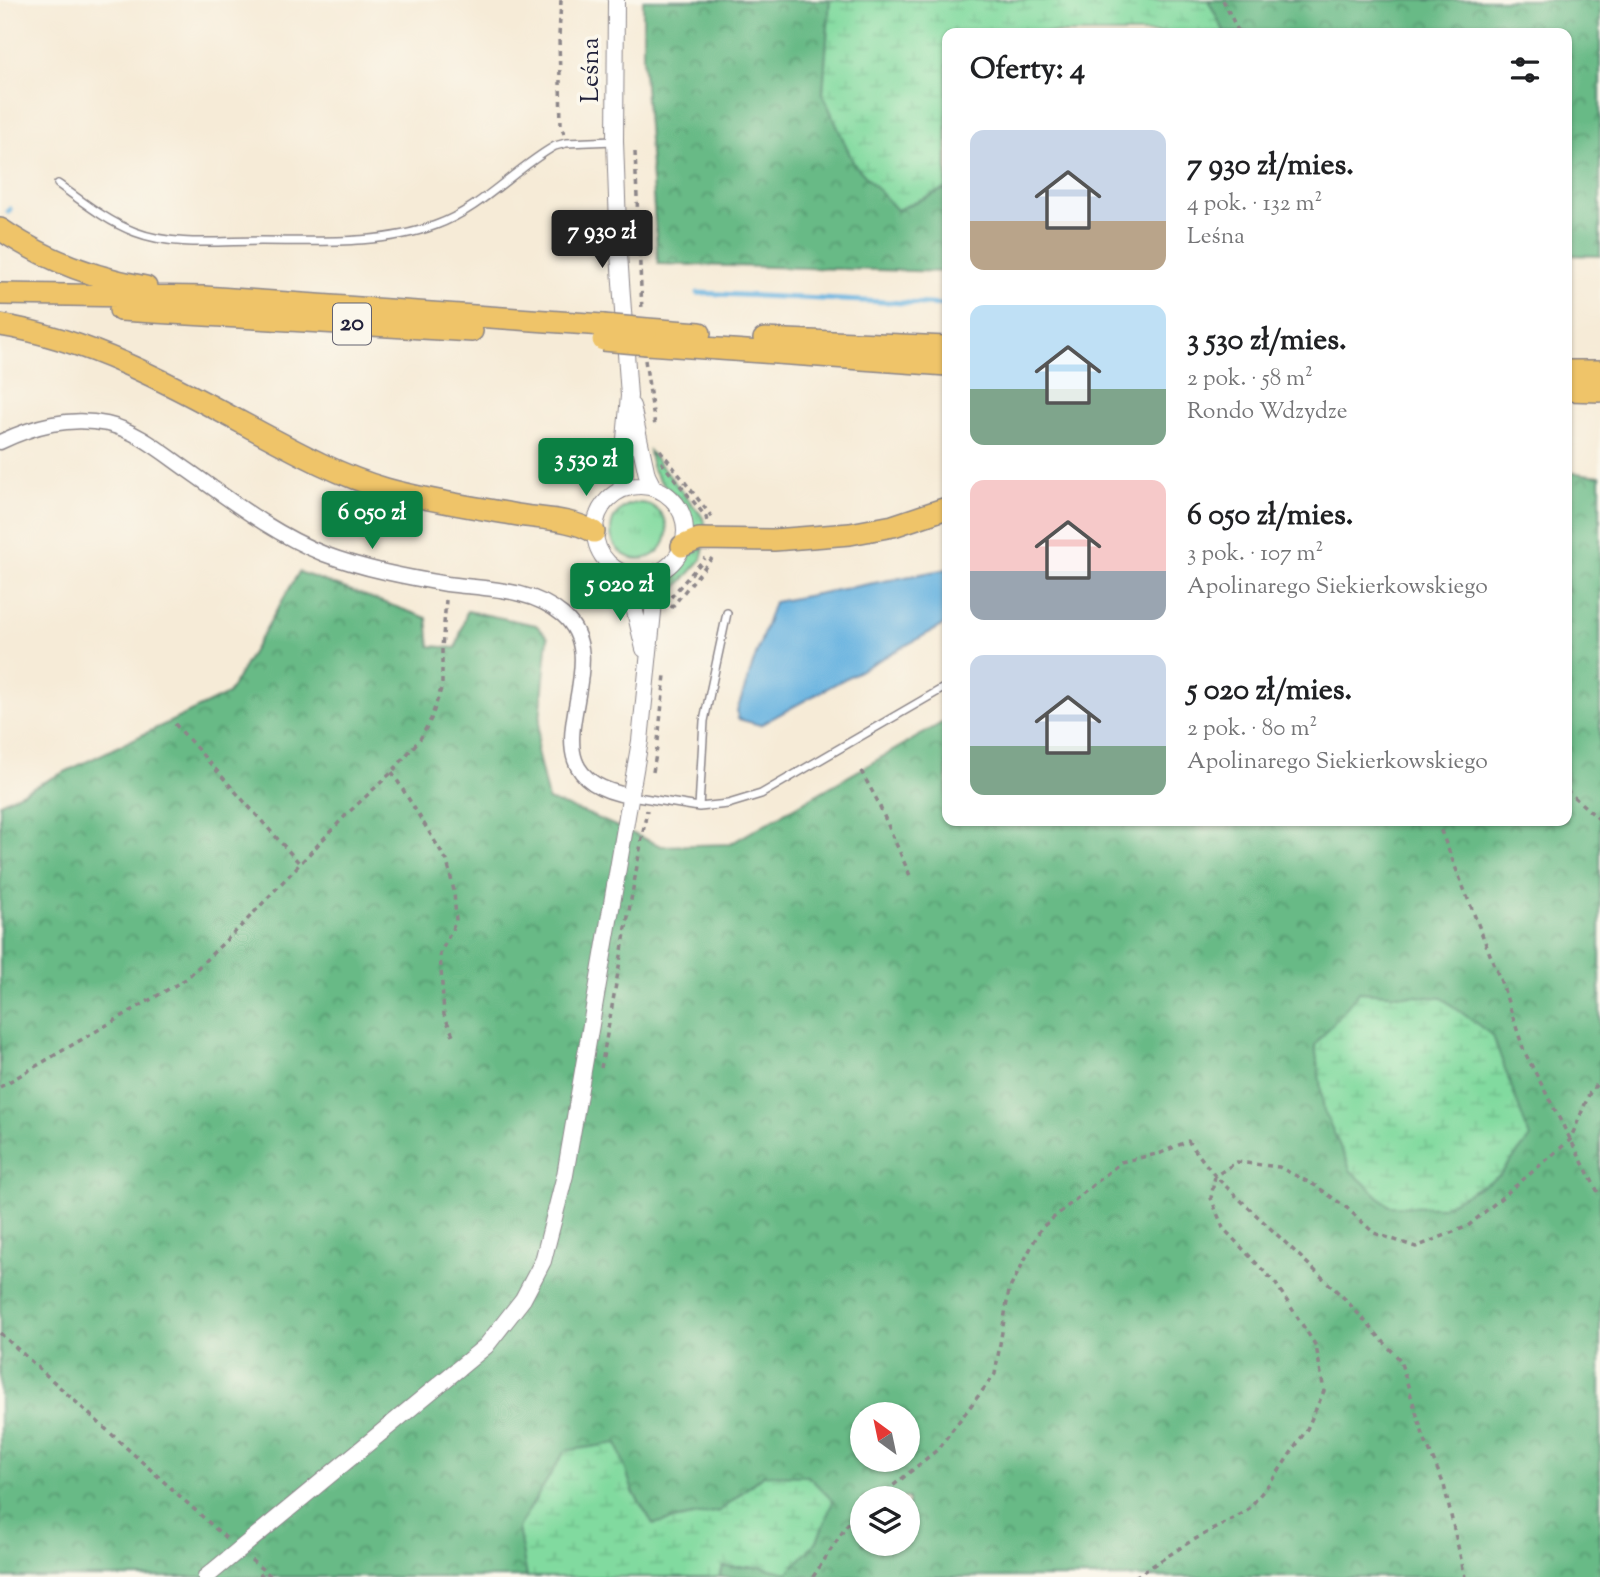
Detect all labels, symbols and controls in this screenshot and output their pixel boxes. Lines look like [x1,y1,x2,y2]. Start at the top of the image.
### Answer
street label: Leśna [573,37,610,103]
text: Oferty: 4 [970,49,1085,92]
icon: filters [1506,51,1544,89]
text: 7 930 zł/mies. [1187,145,1354,188]
icon: home [1026,158,1110,242]
text: 4 pok. · 132 m² [1187,188,1322,221]
pin: 7 930 zł [530,210,674,270]
text: 7 930 zł [568,216,636,249]
text: Leśna [1187,221,1245,254]
road number: 20 [333,304,371,344]
text: 3 530 zł/mies. [1187,320,1347,363]
icon: home [1026,333,1110,417]
text: 2 pok. · 58 m² [1187,363,1313,396]
text: Rondo Wdzydze [1187,396,1347,429]
pin: 3 530 zł [514,438,658,498]
text: 3 530 zł [554,444,618,477]
pin: 6 050 zł [300,491,444,551]
text: 6 050 zł/mies. [1187,495,1353,538]
text: 6 050 zł [338,497,406,530]
icon: home [1026,508,1110,592]
text: 3 pok. · 107 m² [1187,538,1323,571]
pin: 5 020 zł [548,564,692,623]
text: 5 020 zł [586,569,654,602]
text: Apolinarego Siekierkowskiego [1187,571,1488,604]
text: 5 020 zł/mies. [1187,670,1352,713]
icon: home [1026,683,1110,767]
text: 2 pok. · 80 m² [1187,713,1317,746]
text: Apolinarego Siekierkowskiego [1187,746,1488,779]
north arrow [850,1402,920,1472]
map controls [850,1402,920,1556]
button: layers [850,1486,920,1556]

